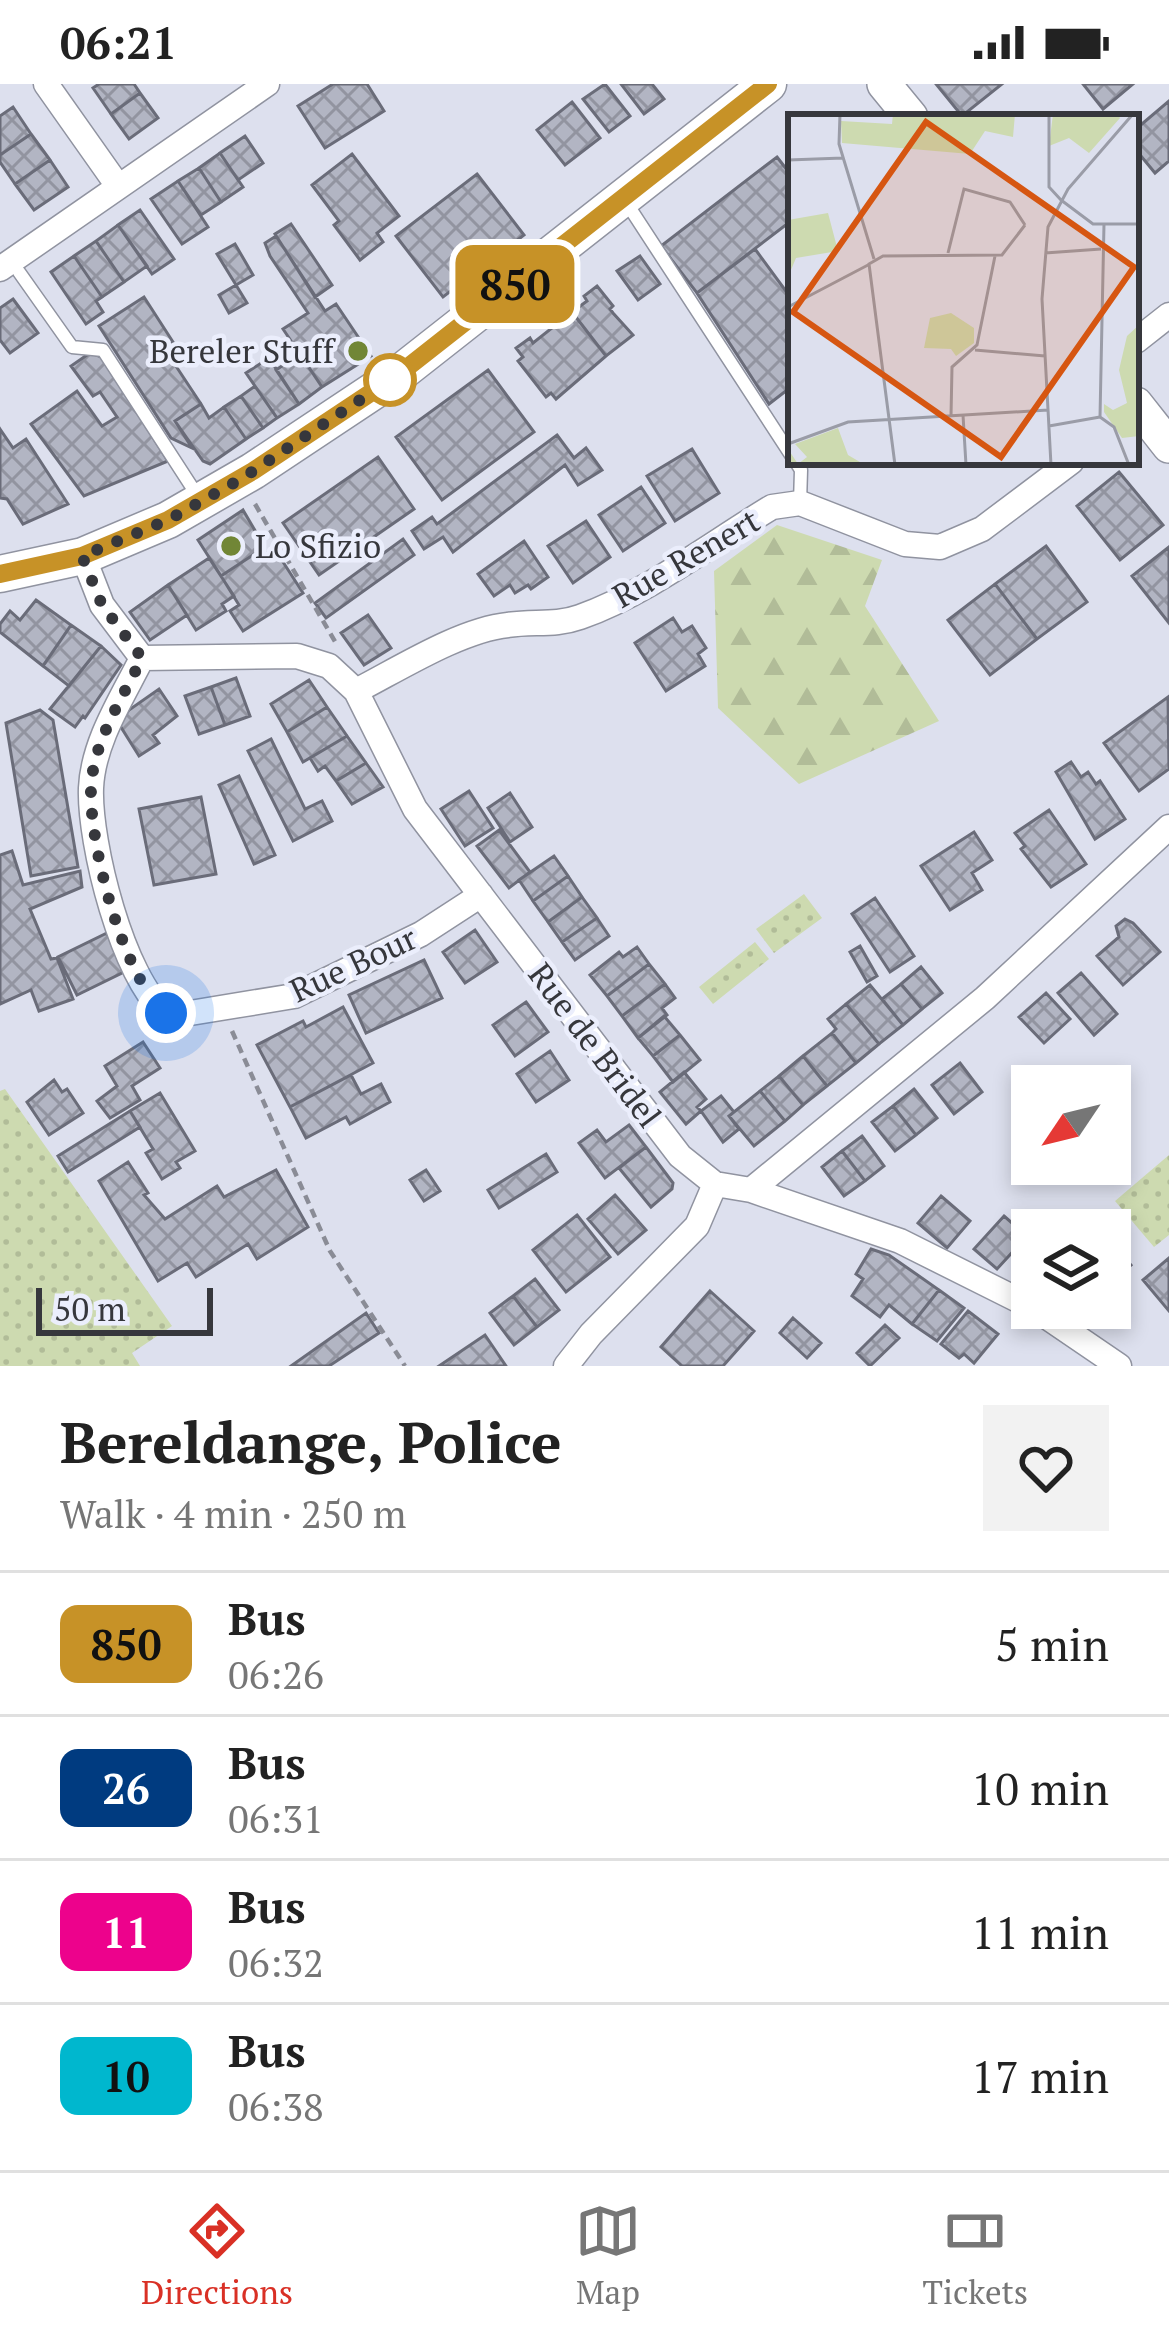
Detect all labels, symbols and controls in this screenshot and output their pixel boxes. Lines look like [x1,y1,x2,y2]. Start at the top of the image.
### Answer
text: 06:21 [60,12,177,72]
inset map [788,114,1139,465]
line badge: 850 [446,245,584,323]
text: 850 [479,256,551,312]
place label: Bereler Stuff [149,329,337,372]
marker: Bereler Stuff [345,338,371,364]
unlabelled marker [365,355,415,405]
street label: Rue Renert [605,498,767,617]
place label: Lo Sfizio [255,524,381,567]
marker: Lo Sfizio [218,533,244,559]
street label: Rue Bour [283,915,423,1012]
street label: Rue de Bridel [519,954,671,1136]
your location [136,983,196,1043]
north arrow [1011,1065,1131,1185]
map controls [1011,1065,1131,1329]
button: layers [1011,1209,1131,1329]
scale bar [36,1282,213,1335]
text: 50 m [54,1287,126,1330]
text: Bereldange, Police [60,1404,562,1479]
button: heart [983,1405,1109,1531]
text: Walk · 4 min · 250 m [60,1487,406,1539]
text: Bus [228,1588,306,1648]
text: 5 min [995,1614,1109,1674]
text: 850 [90,1616,162,1672]
text: 06:26 [228,1648,324,1700]
text: Bus [228,1732,306,1792]
text: 10 min [971,1758,1109,1818]
text: 26 [102,1760,150,1816]
text: 06:31 [228,1792,324,1844]
text: Bus [228,1876,306,1936]
text: 11 min [971,1902,1109,1962]
text: 11 [102,1904,150,1960]
text: 06:32 [228,1936,324,1988]
text: Bus [228,2020,306,2080]
text: 17 min [971,2046,1109,2106]
text: 10 [102,2048,150,2104]
text: 06:38 [228,2080,324,2132]
tab: Directions [141,2198,293,2313]
tab: Map [575,2198,641,2313]
tab: Tickets [923,2198,1028,2313]

